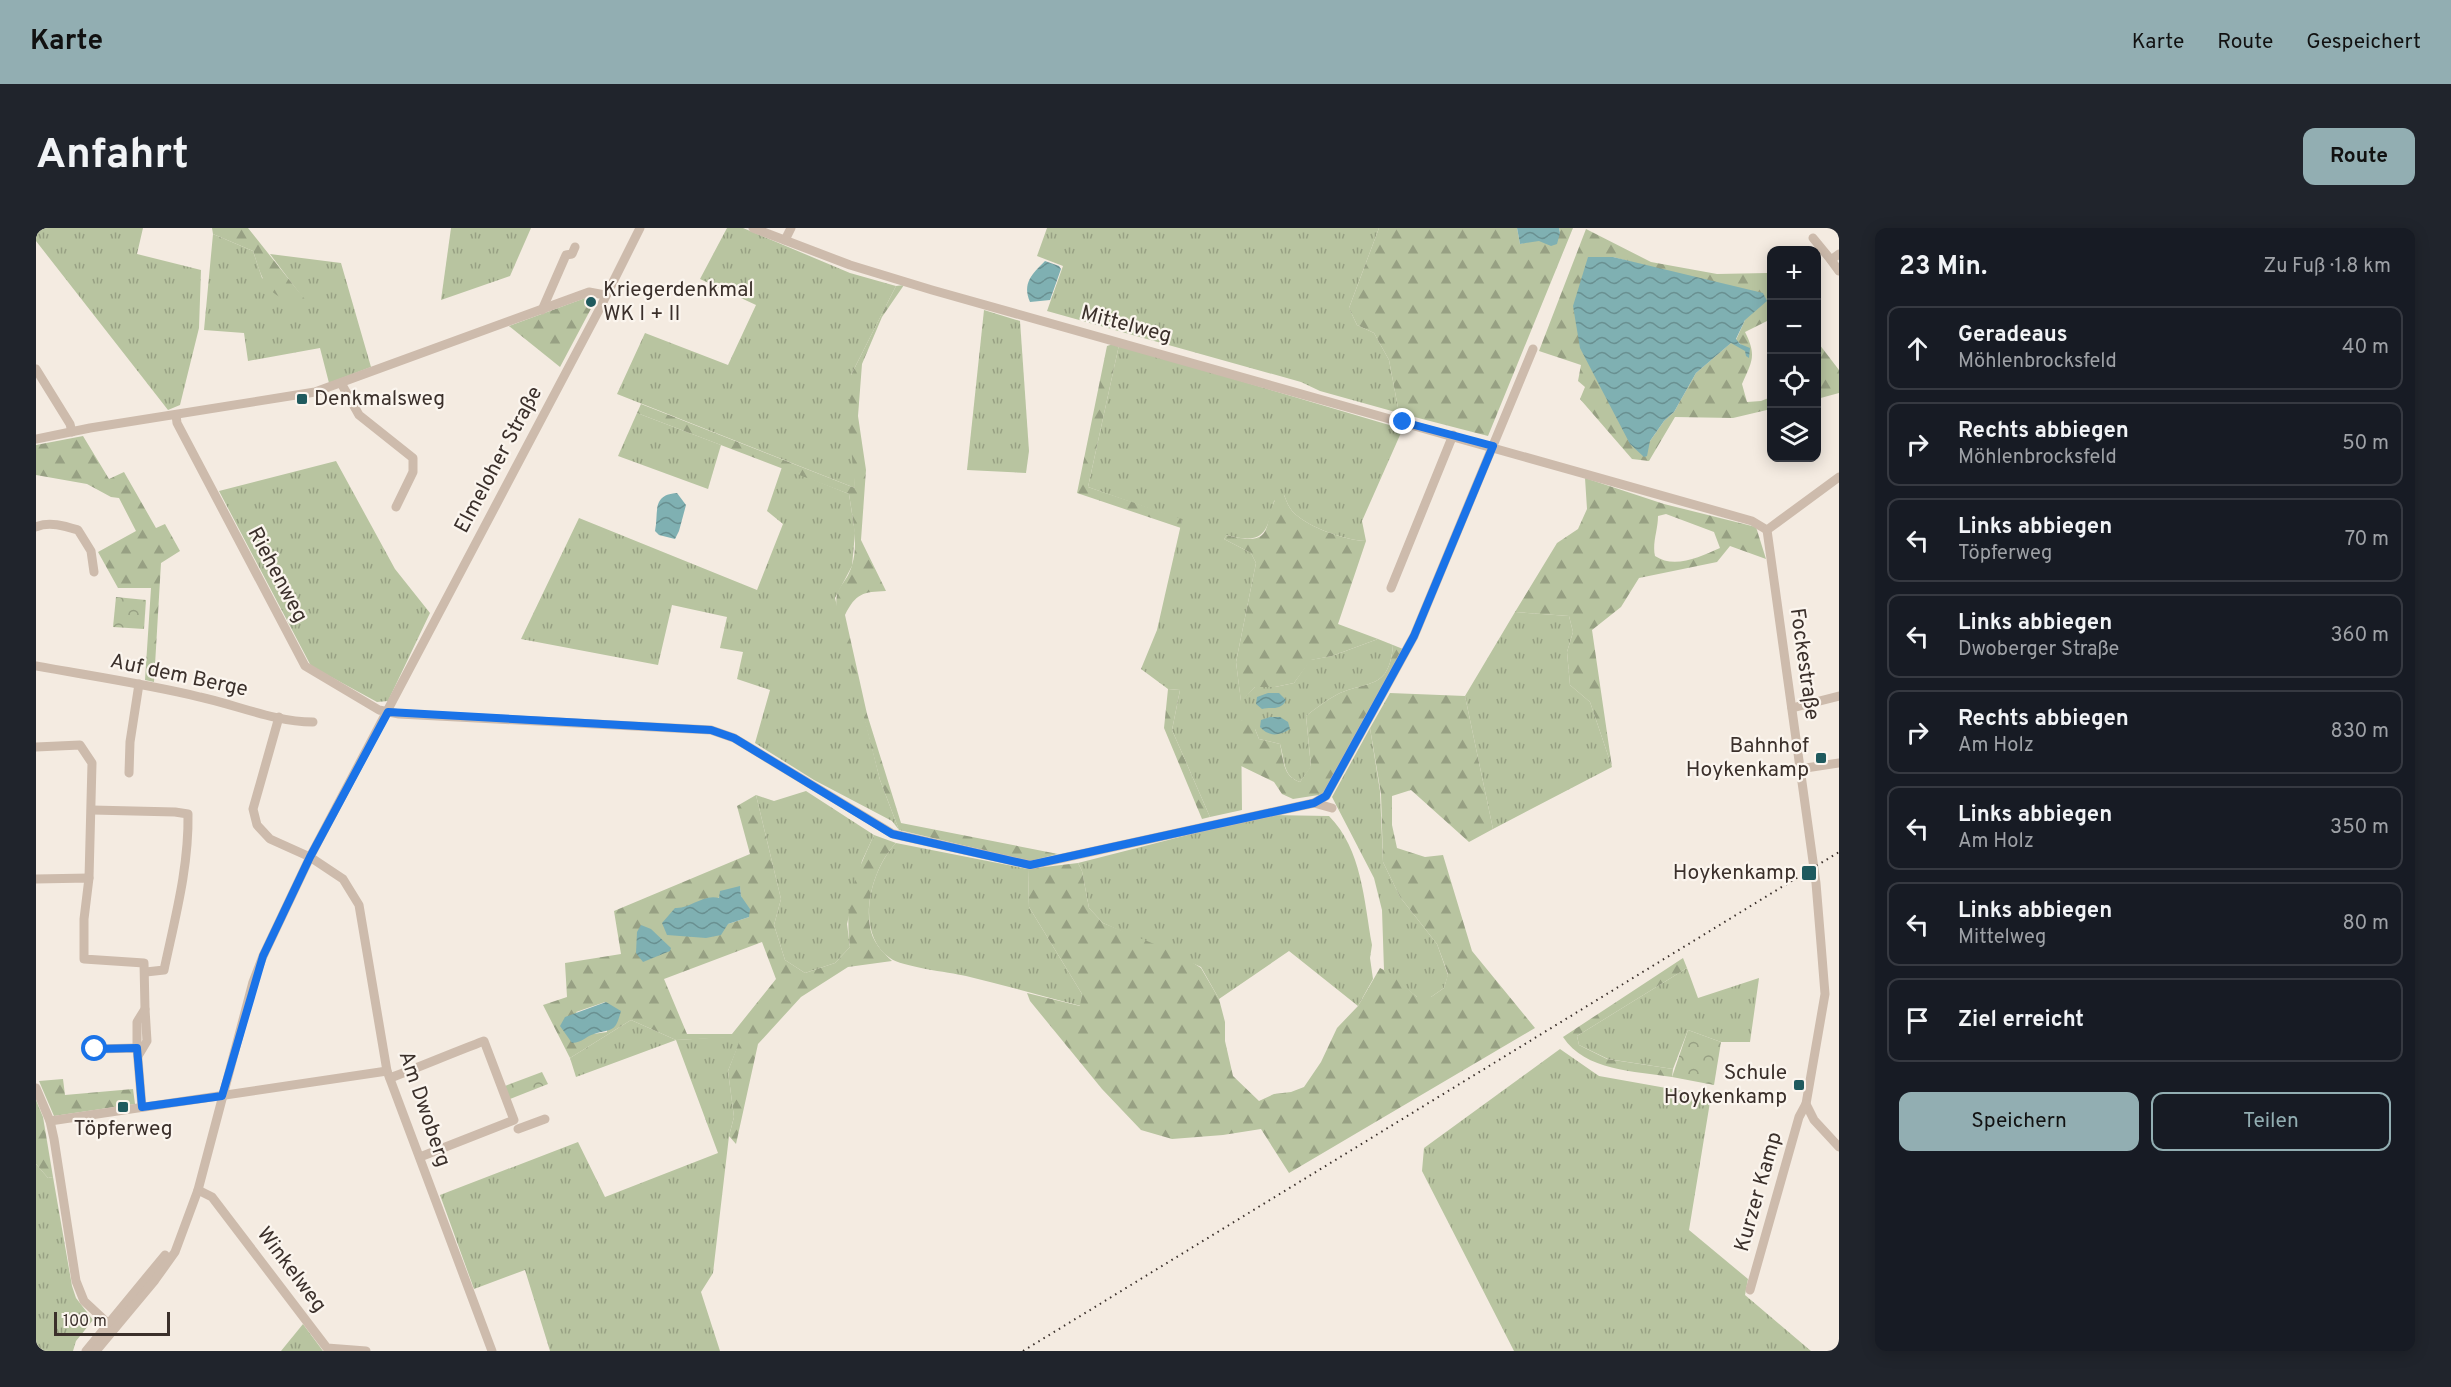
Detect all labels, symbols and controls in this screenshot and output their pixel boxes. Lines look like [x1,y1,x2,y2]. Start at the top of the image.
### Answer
text: Karte [30,24,103,60]
text: Karte [2132,29,2184,56]
text: Route [2217,29,2273,56]
text: Gespeichert [2306,29,2421,56]
button: Route [2303,128,2415,185]
text: Anfahrt [36,130,189,183]
map controls [1767,246,1821,462]
button: + [1767,246,1821,300]
text: 23 Min. [1899,251,1987,284]
text: Zu Fuß · 1.8 km [2263,254,2391,280]
place label: Kriegerdenkmal WK I + II [603,277,754,328]
marker: Kriegerdenkmal WK I + II [584,295,598,309]
street label: Mittelweg [1078,300,1174,350]
button: − [1767,300,1821,354]
text: Geradeaus [1958,322,2068,349]
icon: ahead [1901,332,1934,365]
text: 40 m [2342,335,2389,361]
text: Möhlenbrocksfeld [1958,349,2117,375]
button: locate [1767,354,1821,408]
street label: Elmeloher Straße [449,382,549,538]
place label: Denkmalsweg [314,386,445,413]
marker: Denkmalsweg [295,392,309,406]
route end [1389,408,1415,434]
button: layers [1767,408,1821,462]
text: Rechts abbiegen [1958,418,2129,445]
icon: right [1901,428,1934,461]
text: 50 m [2342,431,2389,457]
text: Möhlenbrocksfeld [1958,445,2117,471]
text: Links abbiegen [1958,514,2112,541]
street label: Riehenweg [241,523,313,627]
icon: left [1901,524,1934,557]
text: 70 m [2345,527,2389,553]
text: Töpferweg [1958,541,2052,567]
street label: Fockestraße [1783,606,1825,722]
text: Links abbiegen [1958,610,2112,637]
icon: left [1901,620,1934,653]
text: 360 m [2331,623,2389,649]
text: Dwoberger Straße [1958,637,2119,663]
street label: Auf dem Berge [108,648,250,704]
text: Rechts abbiegen [1958,706,2129,733]
icon: right [1901,716,1934,749]
text: 830 m [2330,719,2389,745]
place label: Bahnhof Hoykenkamp [1686,733,1809,784]
text: Am Holz [1958,733,2034,759]
marker: Bahnhof Hoykenkamp [1814,751,1828,765]
text: Links abbiegen [1958,802,2112,829]
icon: left [1901,812,1934,845]
text: 350 m [2330,815,2389,841]
text: Am Holz [1958,829,2034,855]
place label: Hoykenkamp [1673,860,1796,887]
marker: Hoykenkamp [1800,864,1818,882]
text: Links abbiegen [1958,898,2112,925]
icon: left [1901,908,1934,941]
text: 80 m [2343,911,2389,937]
text: Mittelweg [1958,925,2046,951]
icon: arrive [1901,1004,1934,1037]
text: Ziel erreicht [1958,1007,2084,1034]
route start [81,1035,107,1061]
street label: Am Dwoberg [392,1048,456,1170]
place label: Schule Hoykenkamp [1664,1060,1787,1111]
marker: Schule Hoykenkamp [1792,1078,1806,1092]
button: Speichern [1899,1092,2139,1151]
button: Teilen [2151,1092,2391,1151]
marker: Töpferweg [116,1100,130,1114]
place label: Töpferweg [73,1116,173,1143]
street label: Kurzer Kamp [1729,1129,1789,1255]
street label: Winkelweg [250,1222,332,1318]
scale bar [54,1309,170,1336]
text: 100 m [63,1312,107,1332]

